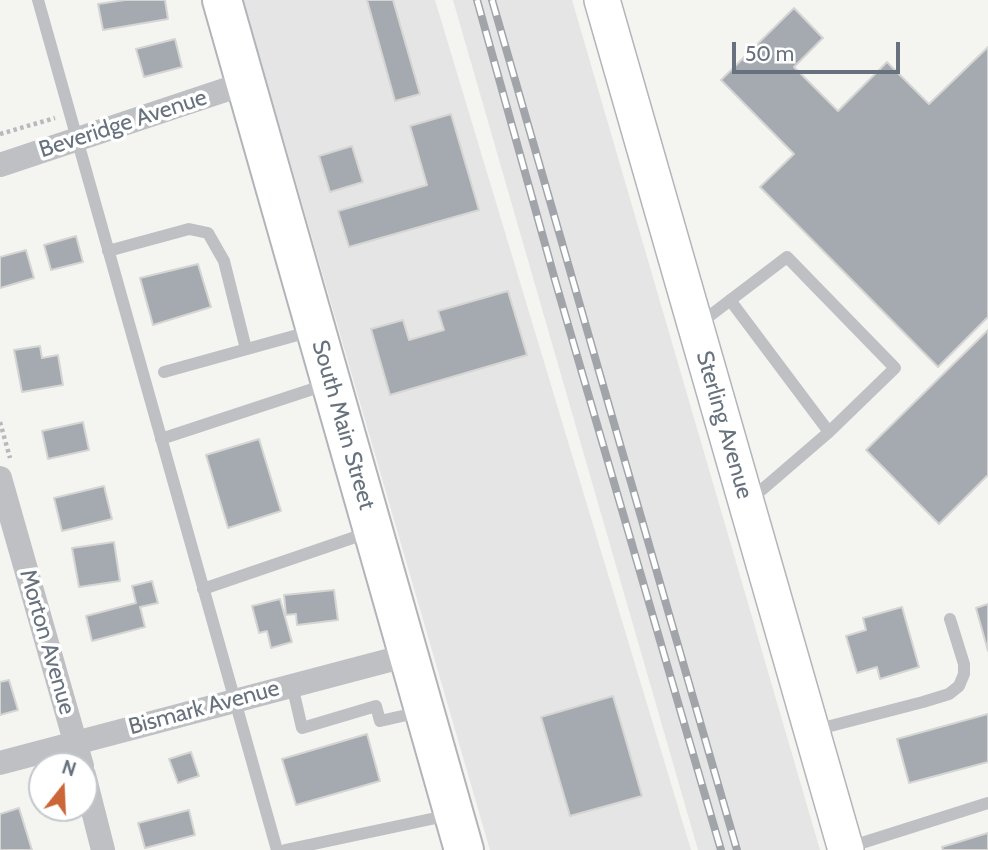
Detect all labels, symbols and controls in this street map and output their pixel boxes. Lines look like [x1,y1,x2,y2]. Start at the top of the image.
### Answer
scale bar [736,28,904,72]
text: 50 m [745,41,794,66]
street label: Beveridge Avenue [36,84,210,164]
street label: South Main Street [306,337,380,513]
street label: Sterling Avenue [690,348,758,502]
street label: Morton Avenue [13,566,81,718]
street label: Bismark Avenue [126,675,282,741]
north arrow [28,752,98,822]
text: N [59,755,79,781]

